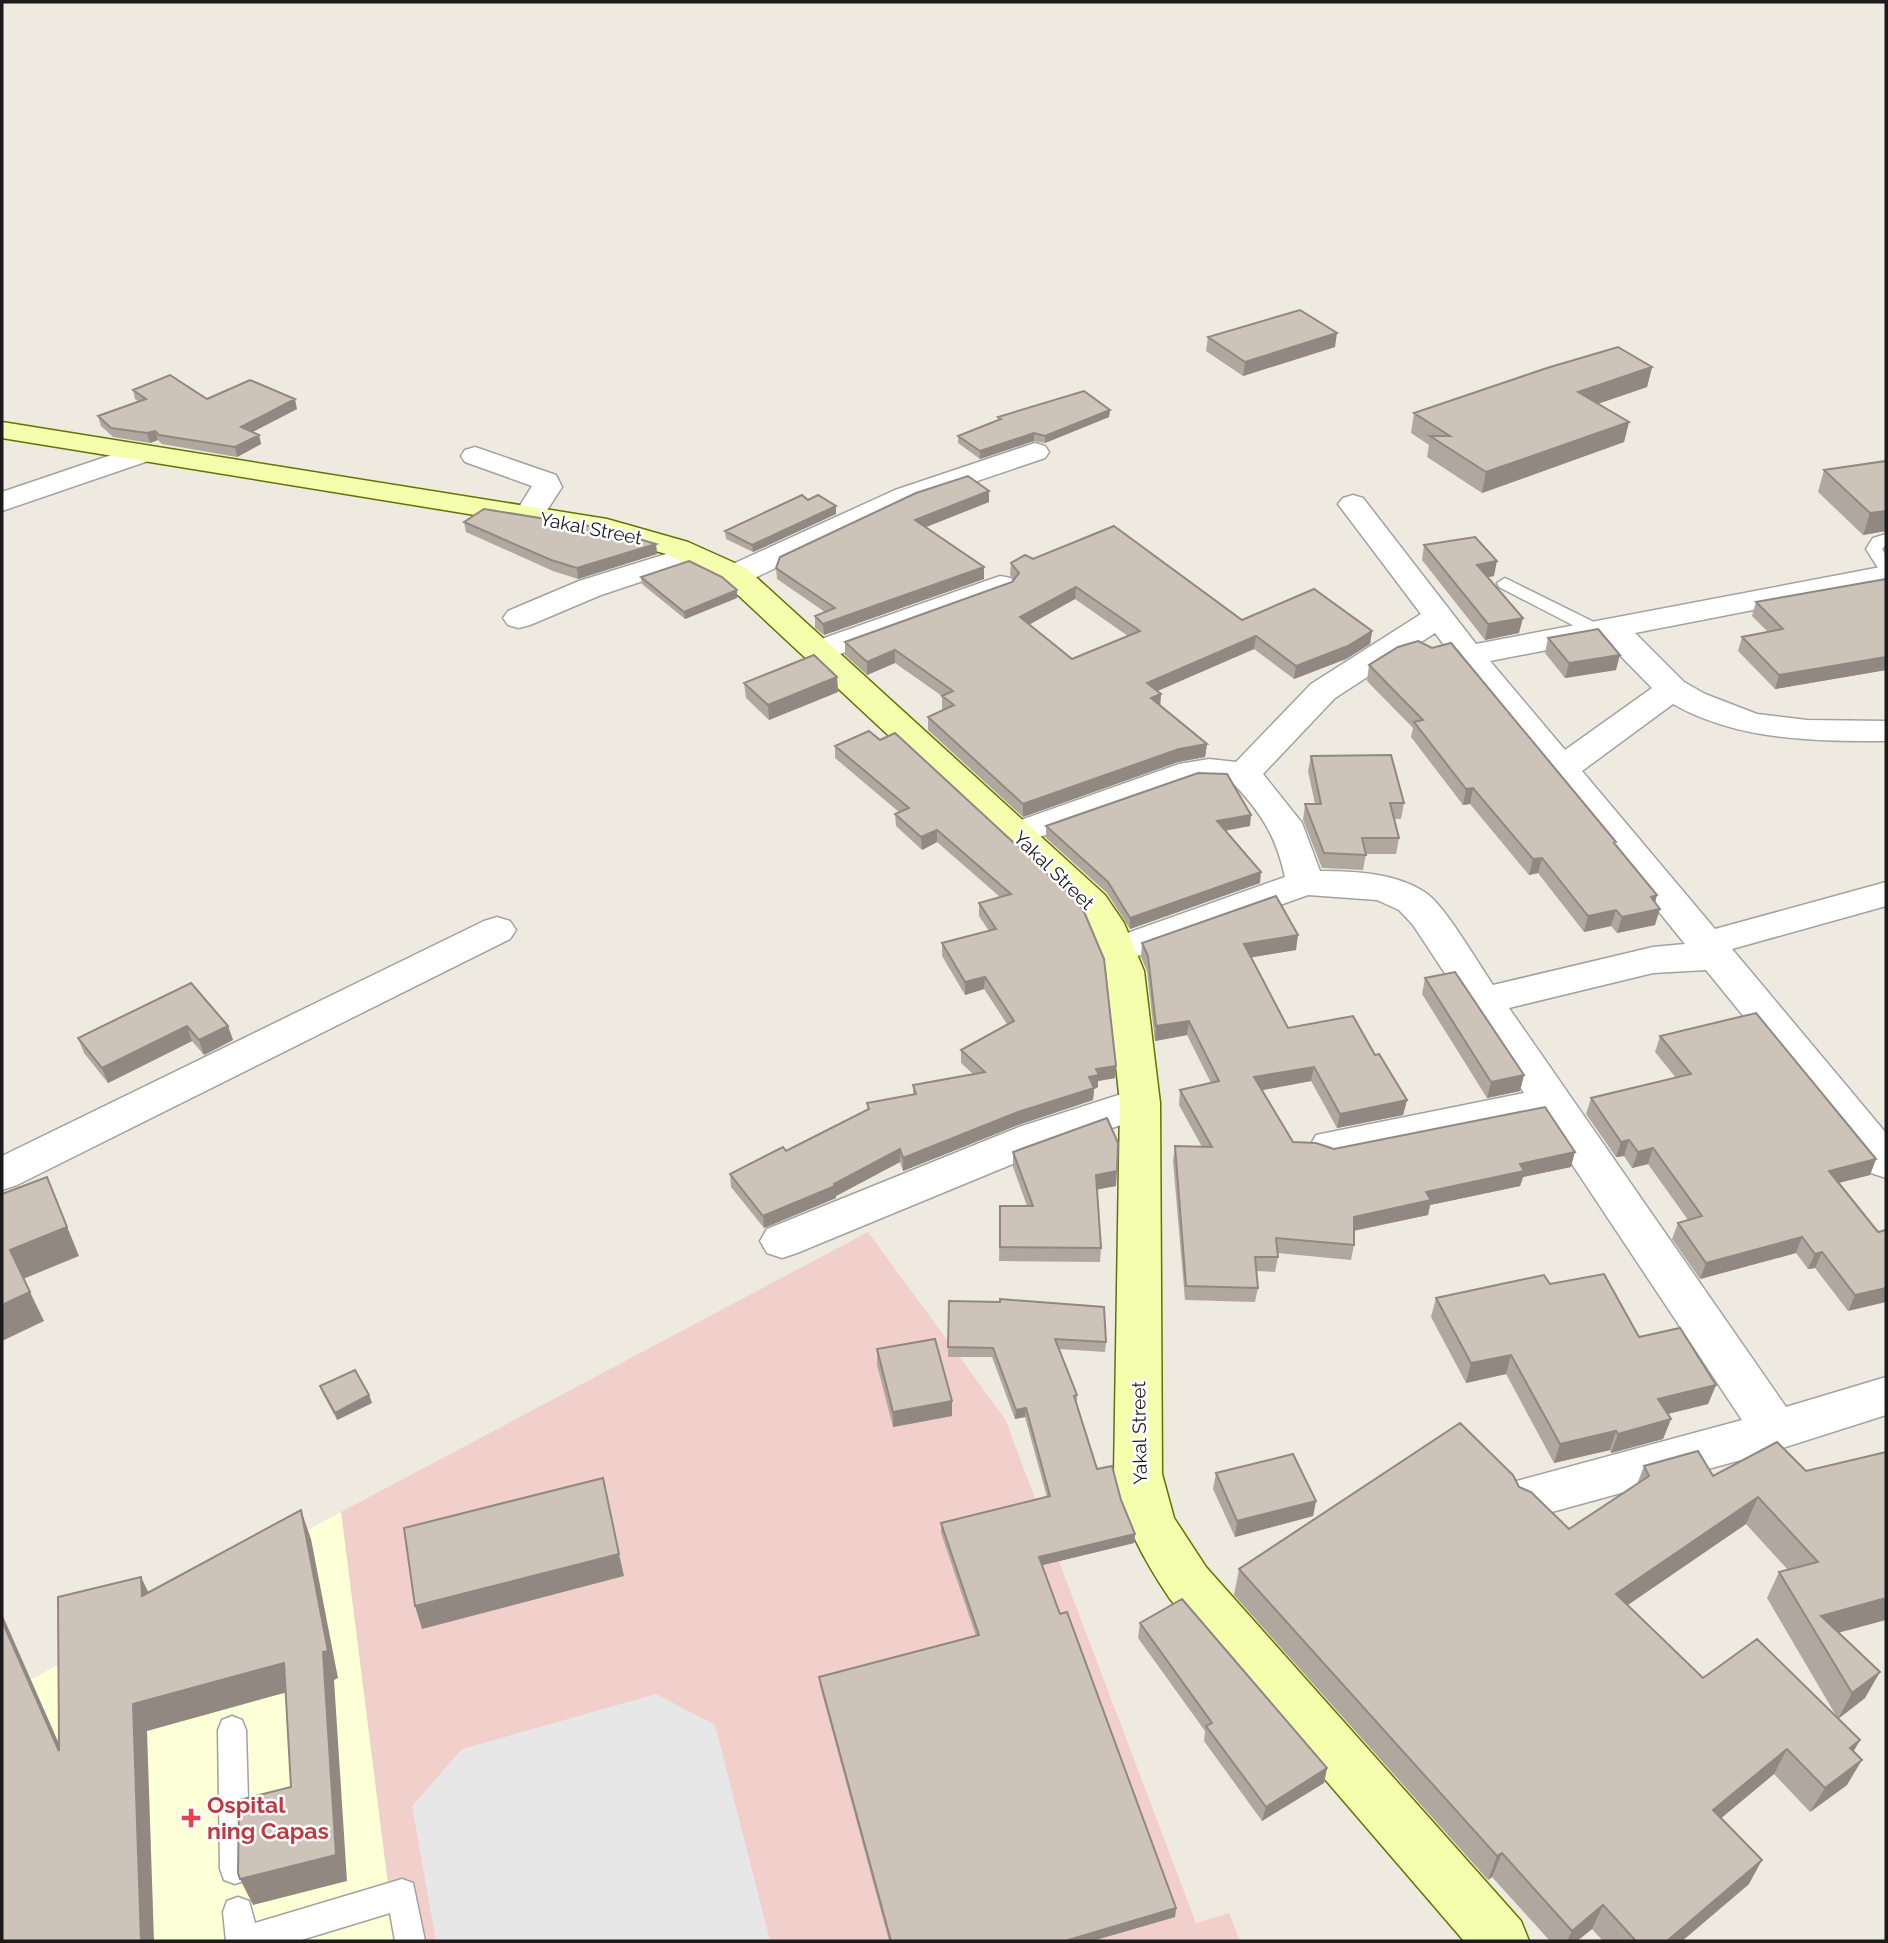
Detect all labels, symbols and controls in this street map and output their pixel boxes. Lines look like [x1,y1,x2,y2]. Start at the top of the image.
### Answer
street label: Yakal Street [538,507,645,549]
street label: Yakal Street [1009,826,1099,914]
street label: Yakal Street [1127,1380,1151,1485]
place label: Ospital ning Capas [207,1791,329,1844]
marker: Ospital ning Capas [181,1808,201,1828]

